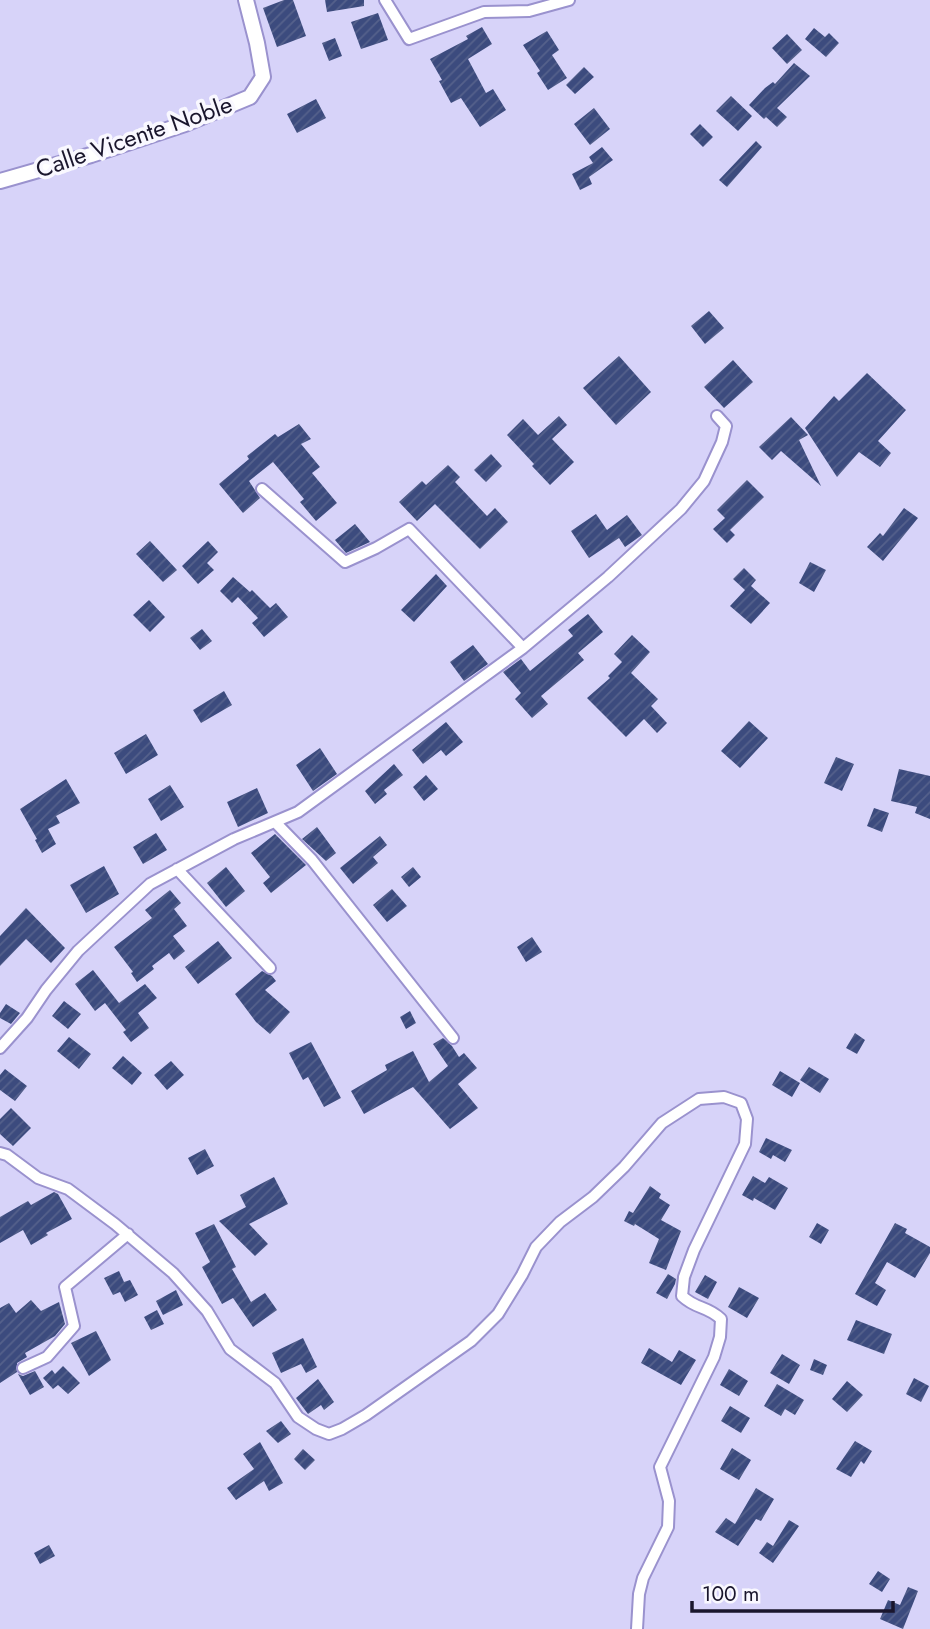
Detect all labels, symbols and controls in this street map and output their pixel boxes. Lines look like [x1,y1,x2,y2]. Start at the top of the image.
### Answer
street label: Calle Vicente Noble [31,86,237,187]
scale bar [692,1570,893,1614]
text: 100 m [702,1579,759,1609]

